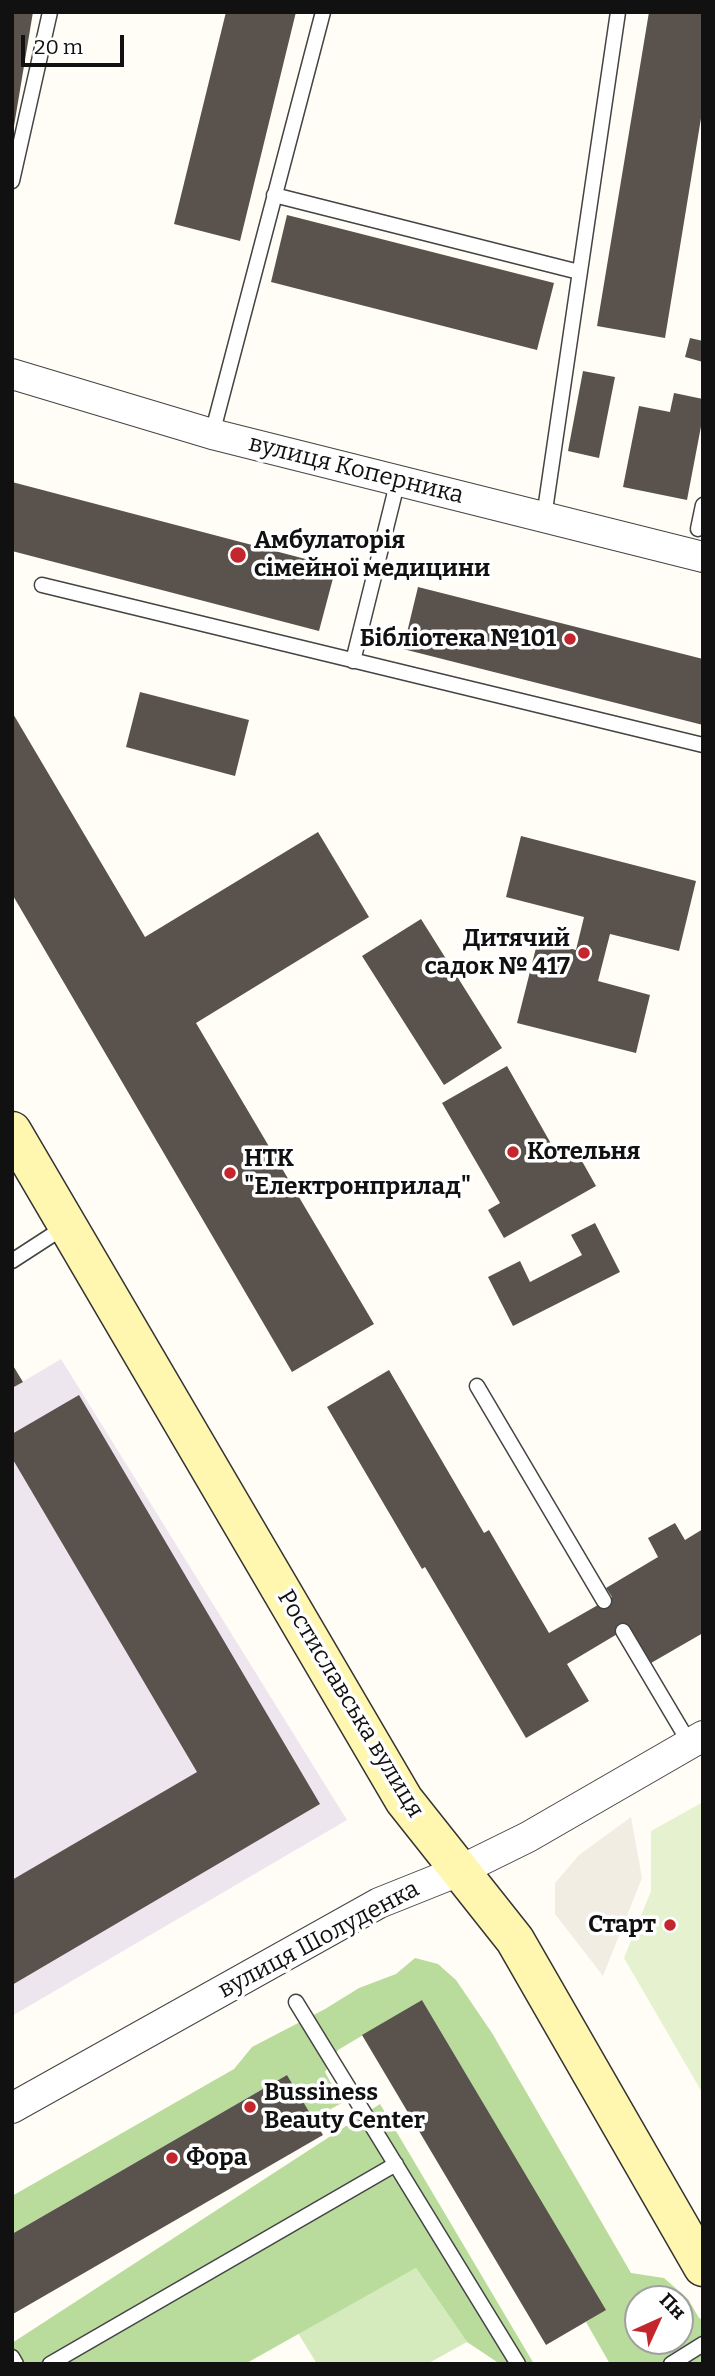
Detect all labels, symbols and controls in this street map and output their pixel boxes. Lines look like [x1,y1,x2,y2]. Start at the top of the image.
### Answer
scale bar [24,21,128,65]
text: 20 m [34,34,83,60]
street label: вулиця Коперника [246,429,466,511]
place label: Амбулаторія сімейної медицини [254,527,490,583]
marker: Амбулаторія сімейної медицини [228,545,248,565]
place label: Бібліотека №101 [360,625,556,653]
marker: Бібліотека №101 [562,631,578,647]
place label: Дитячий садок № 417 [425,925,570,981]
marker: Дитячий садок № 417 [576,945,592,961]
place label: Котельня [527,1138,640,1166]
marker: Котельня [505,1144,521,1160]
place label: НТК "Електронприлад" [244,1145,471,1201]
marker: НТК "Електронприлад" [222,1165,238,1181]
street label: Ростиславська вулиця [271,1585,429,1823]
street label: вулиця Шолуденка [214,1875,424,2005]
place label: Старт [588,1911,656,1939]
marker: Старт [662,1917,678,1933]
place label: Bussiness Beauty Center [264,2079,425,2135]
marker: Bussiness Beauty Center [242,2099,258,2115]
place label: Фора [186,2144,247,2172]
marker: Фора [164,2150,180,2166]
north arrow [624,2285,694,2355]
text: Пн [655,2288,691,2324]

